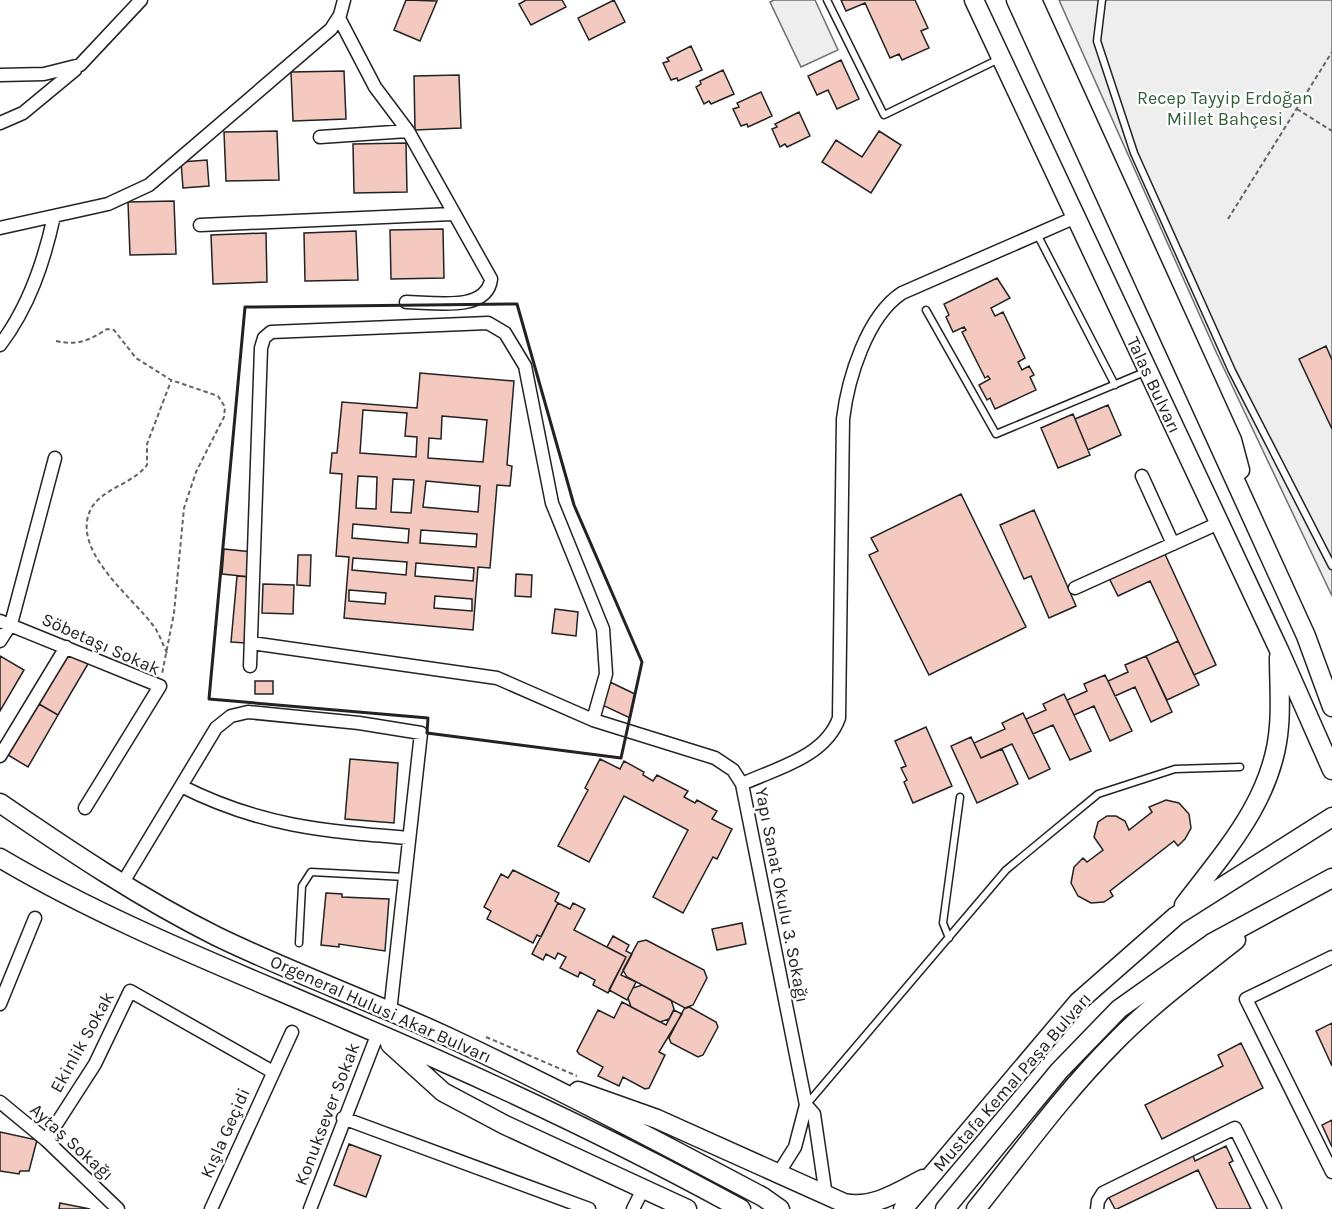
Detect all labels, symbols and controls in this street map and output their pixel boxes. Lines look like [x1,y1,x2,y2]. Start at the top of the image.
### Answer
park label: Recep Tayyip Erdoğan Millet Bahçesi [1137,87,1313,130]
street label: Talas Bulvarı [1122,333,1186,437]
street label: Söbetaşı Sokak [38,608,164,680]
street label: Yapı Sanat Okulu 3. Sokağı [750,786,814,1004]
street label: Orgeneral Hulusi Akar Bulvarı [267,950,495,1068]
street label: Ekinlik Sokak [45,988,119,1096]
street label: Mustafa Kemal Paşa Bulvarı [928,988,1096,1176]
street label: Konuksever Sokak [290,1039,364,1189]
street label: Kışla Geçidi [195,1084,255,1182]
street label: Aytaş Sokağı [26,1099,118,1185]

